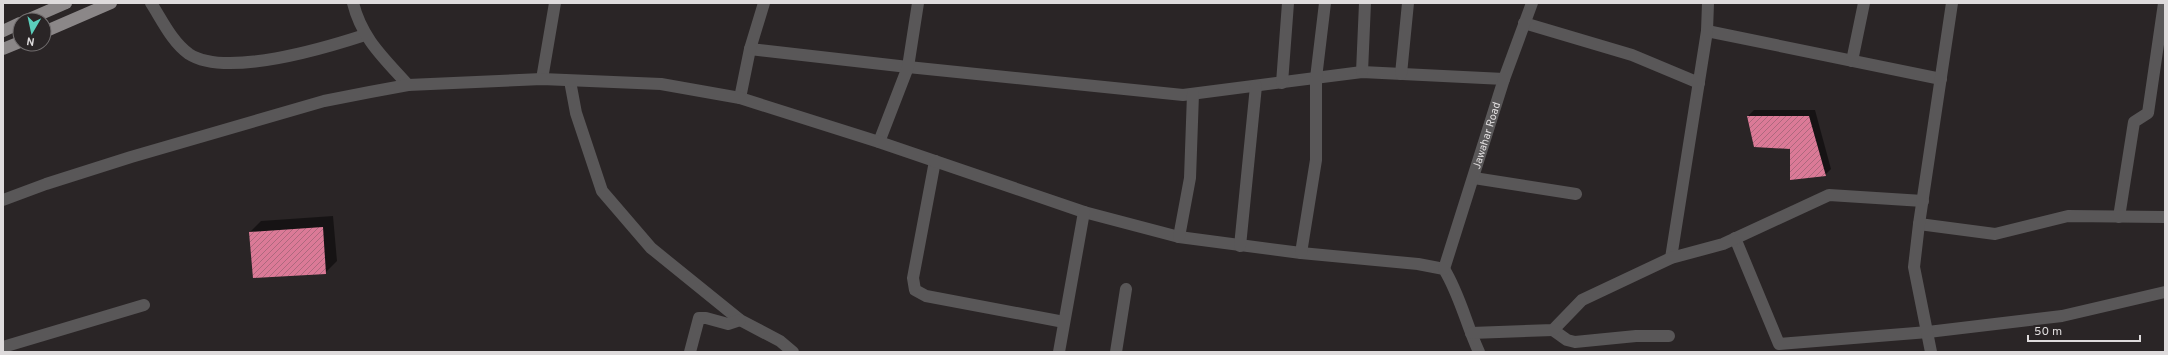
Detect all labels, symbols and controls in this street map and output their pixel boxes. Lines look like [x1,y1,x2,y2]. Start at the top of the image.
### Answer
north arrow [12,12,52,52]
text: N [26,33,36,48]
street label: Jawahar Road [1470,100,1504,171]
scale bar [2028,317,2140,343]
text: 50 m [2034,324,2062,340]

